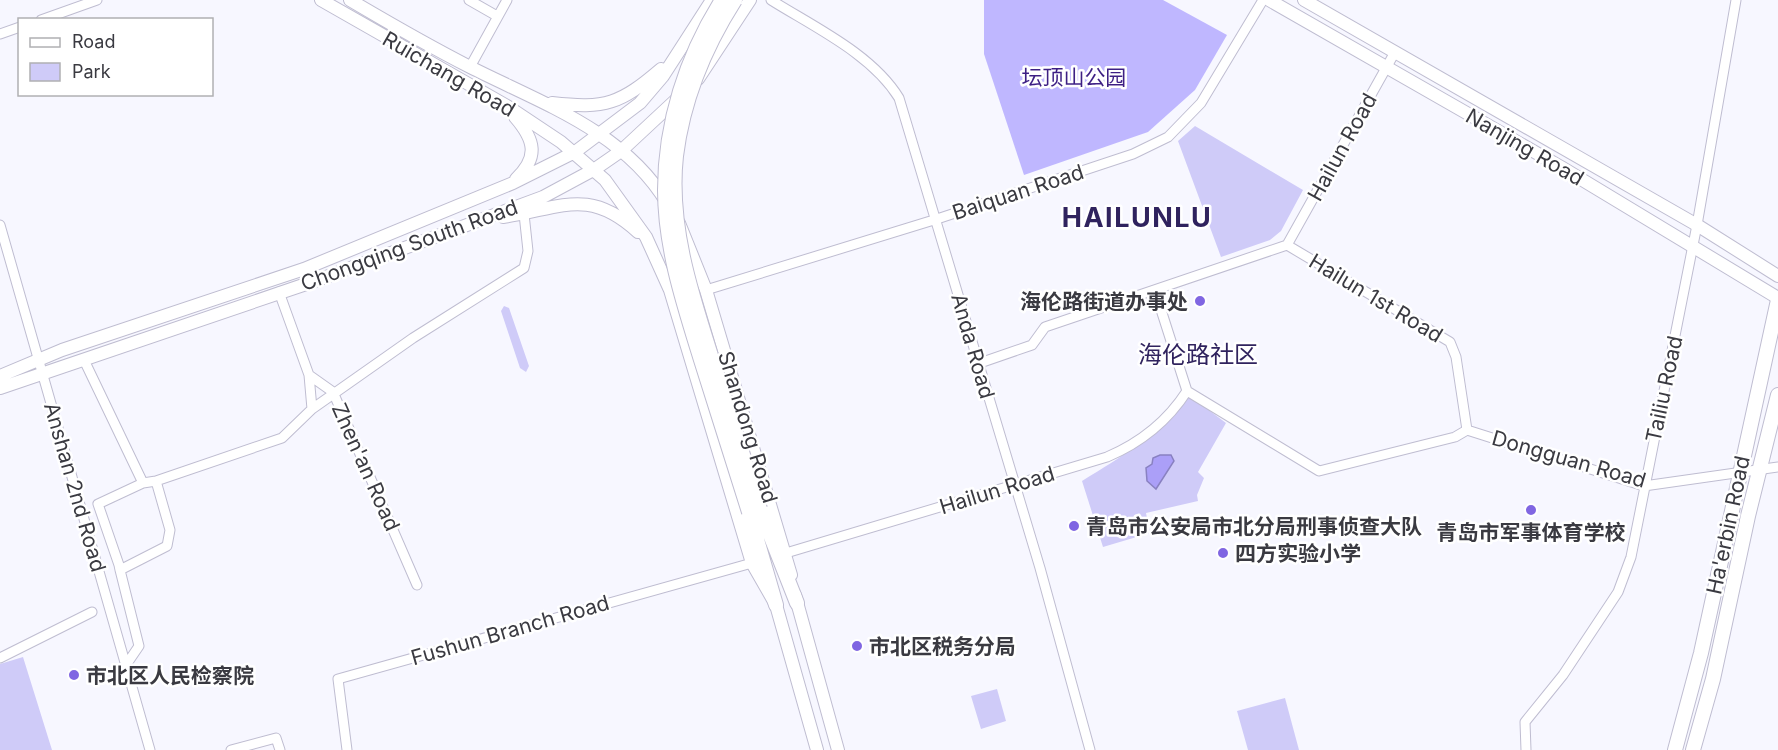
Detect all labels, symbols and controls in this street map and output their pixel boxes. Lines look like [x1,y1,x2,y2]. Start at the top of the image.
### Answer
legend [18,18,213,96]
street label: Ruichang Road [378,26,520,122]
text: Road [72,31,115,52]
text: Park [72,61,111,82]
park label: 坛顶山公园 [1022,65,1127,90]
street label: Hailun Road [1302,89,1382,205]
street label: Nanjing Road [1462,103,1588,191]
street label: Baiquan Road [949,159,1087,225]
street label: Chongqing South Road [297,194,521,296]
district label: HAILUNLU [1062,201,1212,234]
street label: Hailun 1st Road [1305,248,1447,348]
place label: 海伦路街道办事处 [1020,289,1188,314]
street label: Anda Road [946,291,1000,401]
marker: 海伦路街道办事处 [1193,294,1207,308]
street label: Tailiu Road [1641,334,1687,444]
district label: 海伦路社区 [1138,340,1258,369]
street label: Shandong Road [713,348,783,506]
street label: Anshan 2nd Road [39,399,111,575]
street label: Zhen'an Road [327,399,405,535]
street label: Dongguan Road [1489,425,1649,493]
street label: Ha'erbin Road [1701,454,1755,596]
street label: Hailun Road [936,461,1058,519]
marker: 青岛市军事体育学校 [1524,503,1538,517]
place label: 青岛市公安局市北分局刑事侦查大队 [1086,514,1422,539]
marker: 青岛市公安局市北分局刑事侦查大队 [1067,519,1081,533]
place label: 青岛市军事体育学校 [1437,520,1626,545]
place label: 四方实验小学 [1235,541,1361,566]
marker: 四方实验小学 [1216,546,1230,560]
street label: Fushun Branch Road [408,590,612,670]
place label: 市北区税务分局 [869,634,1016,659]
marker: 市北区税务分局 [850,639,864,653]
place label: 市北区人民检察院 [86,663,254,688]
marker: 市北区人民检察院 [67,668,81,682]

